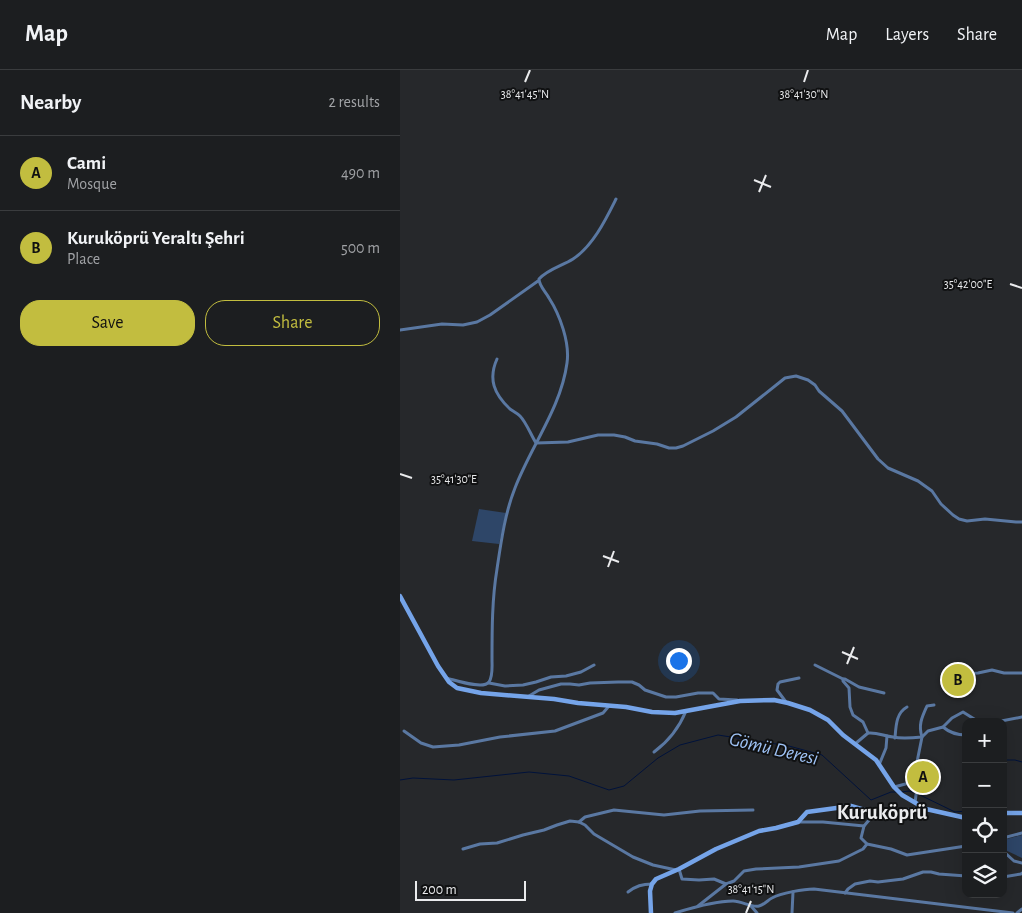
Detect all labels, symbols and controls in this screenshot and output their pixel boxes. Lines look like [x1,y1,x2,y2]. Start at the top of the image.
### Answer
text: Map [25,22,68,46]
text: Map [826,26,857,44]
text: Layers [885,26,929,44]
text: Share [957,26,997,44]
text: 38°41'45"N [501,88,549,100]
text: 38°41'30"N [780,88,828,100]
text: Nearby [20,92,81,113]
text: 2 results [328,94,380,110]
text: Cami [67,154,106,173]
text: A [31,165,41,181]
text: 490 m [341,165,380,181]
text: Mosque [67,176,117,192]
text: Kuruköprü Yeraltı Şehri [67,229,245,248]
text: B [31,240,41,256]
text: 500 m [341,240,380,256]
text: Place [67,251,100,267]
text: 35°42'00"E [944,278,992,290]
button: Save [20,300,195,346]
button: Share [205,300,380,346]
text: 35°41'30"E [431,473,477,485]
your location [666,648,692,674]
pin: B [942,661,974,699]
map controls [962,718,1007,898]
button: + [962,718,1007,763]
water label: Gömü Deresi [727,729,820,769]
pin: A [907,758,939,796]
button: − [962,763,1007,808]
district label: Kuruköprü [837,802,927,823]
button: locate [962,808,1007,853]
button: layers [962,853,1007,898]
scale bar [415,878,526,901]
text: 200 m [422,883,457,897]
text: 38°41'15"N [728,883,774,895]

